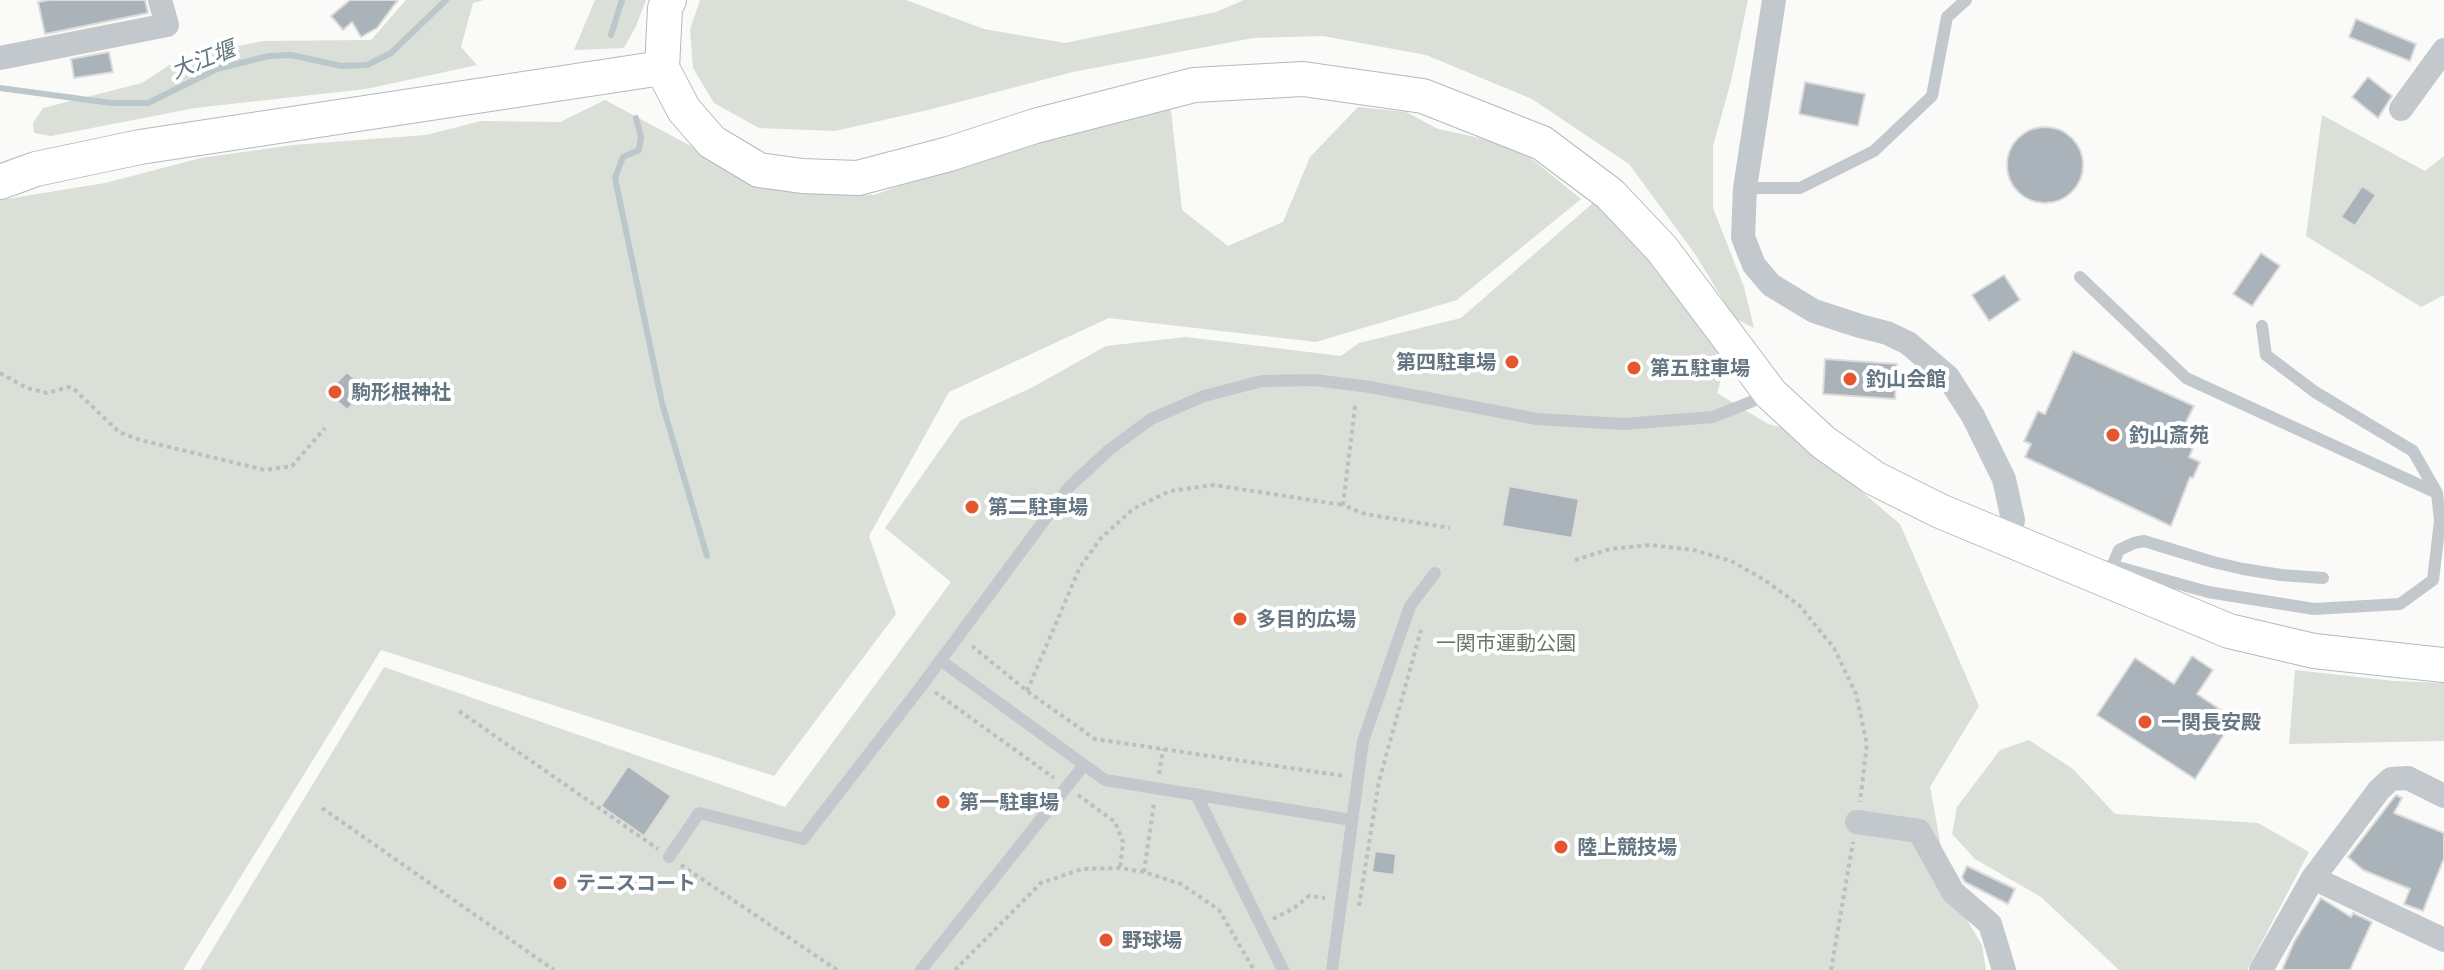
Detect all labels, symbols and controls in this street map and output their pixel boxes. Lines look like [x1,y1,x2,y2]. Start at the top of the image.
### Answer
water label: 大江堰 [167,36,239,84]
place label: 第四駐車場 [1396,350,1496,374]
marker: 第四駐車場 [1503,353,1521,371]
place label: 第五駐車場 [1650,356,1750,380]
marker: 第五駐車場 [1625,359,1643,377]
place label: 釣山会館 [1866,367,1946,391]
marker: 釣山会館 [1841,370,1859,388]
place label: 駒形根神社 [351,380,451,404]
marker: 駒形根神社 [326,383,344,401]
place label: 釣山斎苑 [2129,423,2209,447]
marker: 釣山斎苑 [2104,426,2122,444]
place label: 第二駐車場 [988,495,1088,519]
marker: 第二駐車場 [963,498,981,516]
place label: 多目的広場 [1256,607,1356,631]
marker: 多目的広場 [1231,610,1249,628]
park label: 一関市運動公園 [1436,631,1576,655]
place label: 一関長安殿 [2161,710,2261,734]
marker: 一関長安殿 [2136,713,2154,731]
place label: 第一駐車場 [959,790,1059,814]
marker: 第一駐車場 [934,793,952,811]
place label: 陸上競技場 [1577,835,1677,859]
marker: 陸上競技場 [1552,838,1570,856]
place label: テニスコート [576,871,696,895]
marker: テニスコート [551,874,569,892]
place label: 野球場 [1122,928,1182,952]
marker: 野球場 [1097,931,1115,949]

